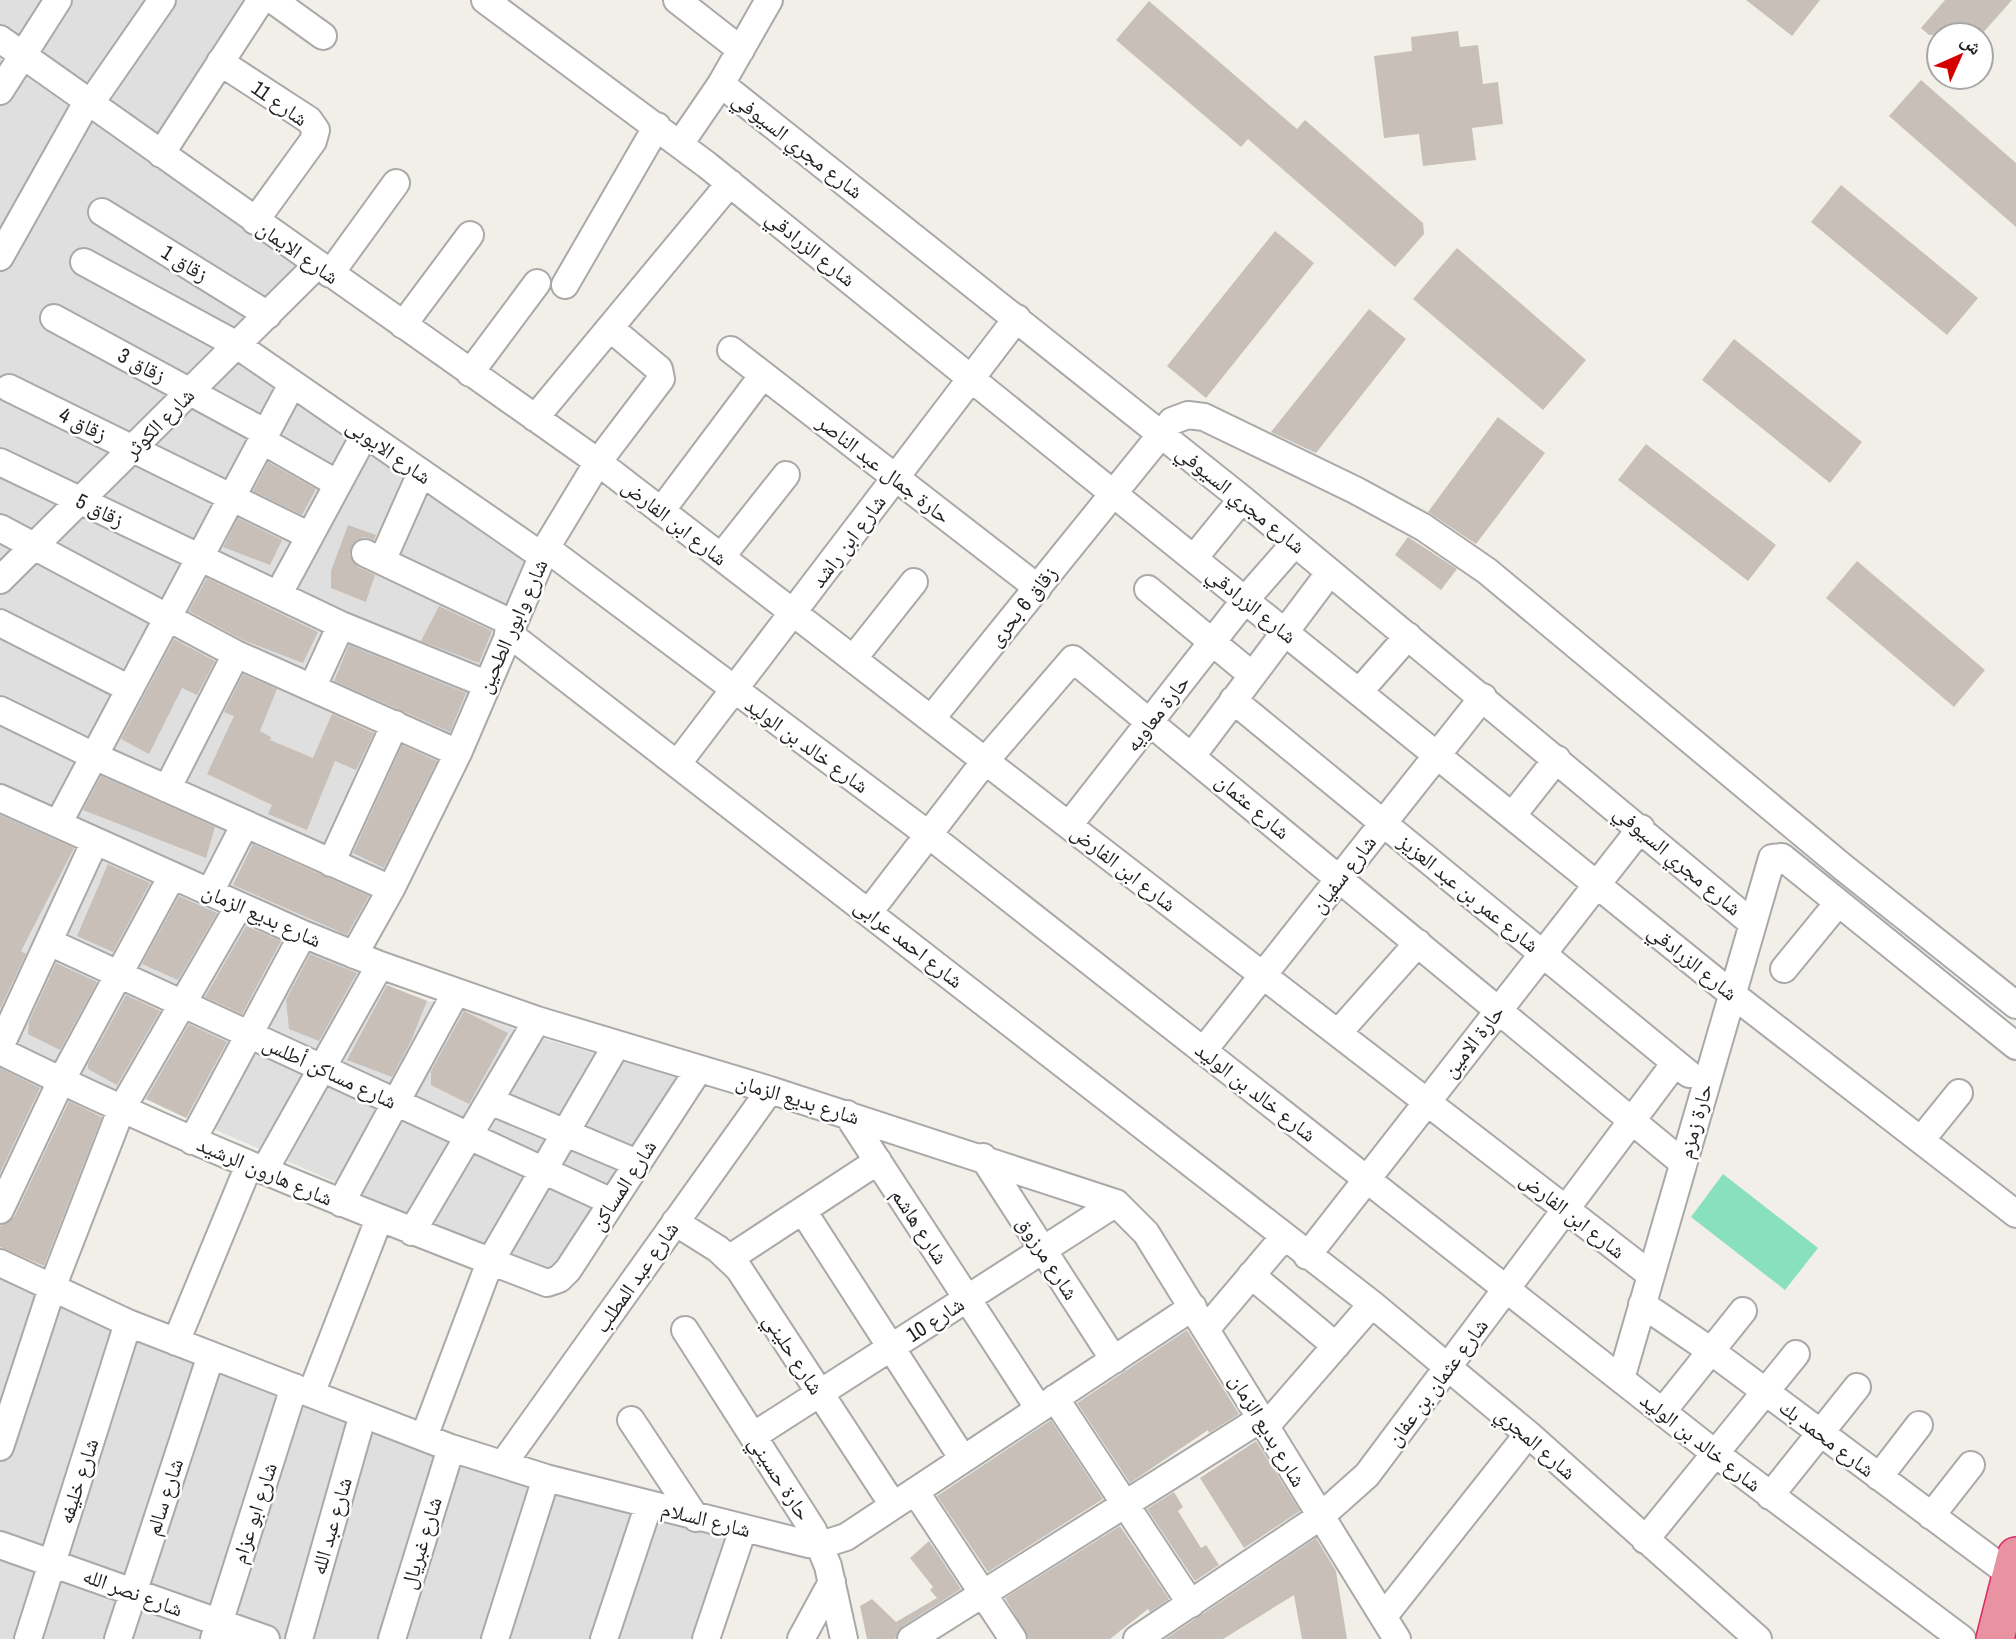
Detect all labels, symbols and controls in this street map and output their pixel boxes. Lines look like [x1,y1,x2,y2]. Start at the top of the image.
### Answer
north arrow [1925,21,1995,91]
text: ش [1956,28,1988,60]
street label: شارع 11 [246,73,314,133]
street label: شارع مجري السيوفي [725,85,869,207]
street label: شارع الزرادقي [759,203,862,295]
street label: شارع الايمان [251,213,345,291]
street label: زقاق 1 [156,237,214,289]
street label: زقاق 3 [113,340,171,390]
street label: شارع الكوثر [116,381,201,466]
street label: زقاق 4 [54,400,112,448]
street label: حارة جمال عبد الناصر [810,407,957,530]
street label: شارع الايوبى [341,411,437,491]
street label: شارع مجري السيوفي [1169,438,1312,562]
street label: شارع ابن الفارض [616,472,734,572]
street label: زقاق 5 [71,486,129,534]
street label: شارع ابن راشد [803,489,893,593]
street label: شارع وابور الطحين [469,554,555,698]
street label: زقاق 6 بحرى [980,559,1064,653]
street label: شارع الزرادقي [1200,560,1303,652]
street label: حارة معاويه [1118,669,1196,757]
street label: شارع خالد بن الوليد [739,690,875,800]
street label: شارع عثمان [1210,766,1296,846]
street label: شارع مجري السيوفي [1606,798,1748,924]
street label: شارع ابن الفارض [1065,818,1183,918]
street label: شارع عمر بن عبد العزيز [1392,826,1546,959]
street label: شارع سفيان [1303,829,1383,919]
street label: شارع بديع الزمان [198,876,326,954]
street label: شارع احمد عرابى [849,891,969,995]
street label: شارع الزرادقي [1641,917,1744,1009]
street label: حارة الامين [1435,998,1511,1084]
street label: شارع مساكن أطلس [258,1028,402,1116]
street label: شارع خالد بن الوليد [1189,1035,1323,1149]
street label: شارع بديع الزمان [733,1066,863,1132]
street label: حارة زمزم [1671,1080,1719,1162]
street label: شارع هارون الرشيد [193,1129,337,1213]
street label: شارع المساكن [583,1134,663,1236]
street label: شارع ابن الفارض [1514,1165,1632,1265]
street label: شارع هاشم [885,1182,955,1270]
street label: شارع مرزوق [1010,1211,1086,1305]
street label: شارع عبد المطلب [587,1216,685,1338]
street label: شارع 10 [900,1289,970,1349]
street label: شارع حليني [755,1308,831,1401]
street label: شارع عثمان بن عفان [1379,1312,1495,1452]
street label: شارع بديع الزمان [1223,1368,1313,1492]
street label: شارع خالد بن الوليد [1634,1385,1768,1499]
street label: شارع محمد بك [1773,1392,1881,1484]
street label: شارع المجري [1488,1400,1583,1488]
street label: حارة حسيني [740,1430,818,1527]
street label: شارع خليفه [51,1434,105,1528]
street label: شارع سالم [138,1455,190,1539]
street label: شارع ابو عزام [224,1459,284,1567]
street label: شارع عبد الله [303,1474,359,1578]
street label: شارع غبريال [393,1493,449,1593]
street label: شارع السلام [658,1494,754,1544]
street label: شارع نصر الله [79,1561,187,1623]

